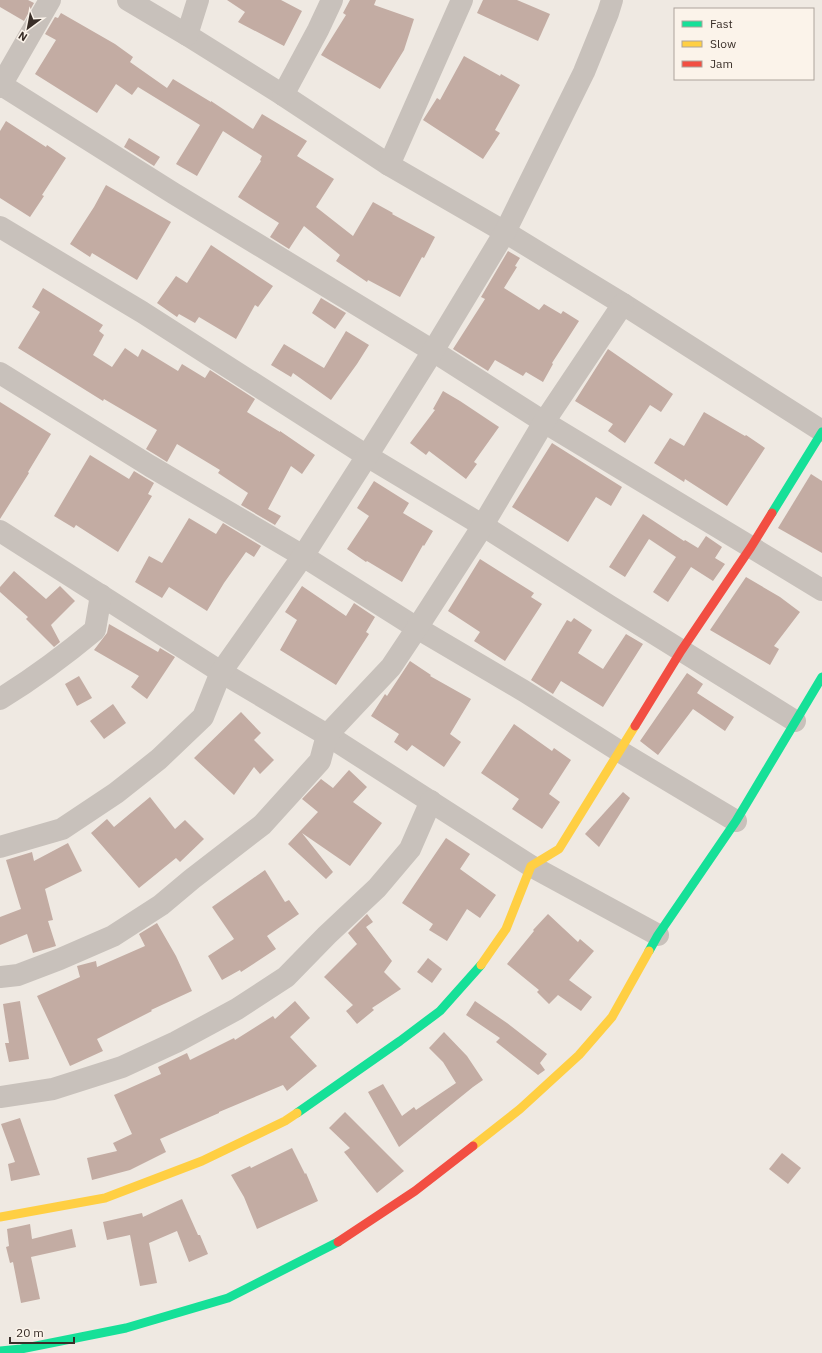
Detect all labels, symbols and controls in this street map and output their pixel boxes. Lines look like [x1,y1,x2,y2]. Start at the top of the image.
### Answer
north arrow [8,8,48,48]
legend [674,8,814,80]
text: Fast [710,16,733,31]
text: N [16,28,30,45]
text: Slow [710,36,736,51]
text: Jam [710,56,733,71]
scale bar [10,1319,74,1345]
text: 20 m [16,1325,44,1340]

